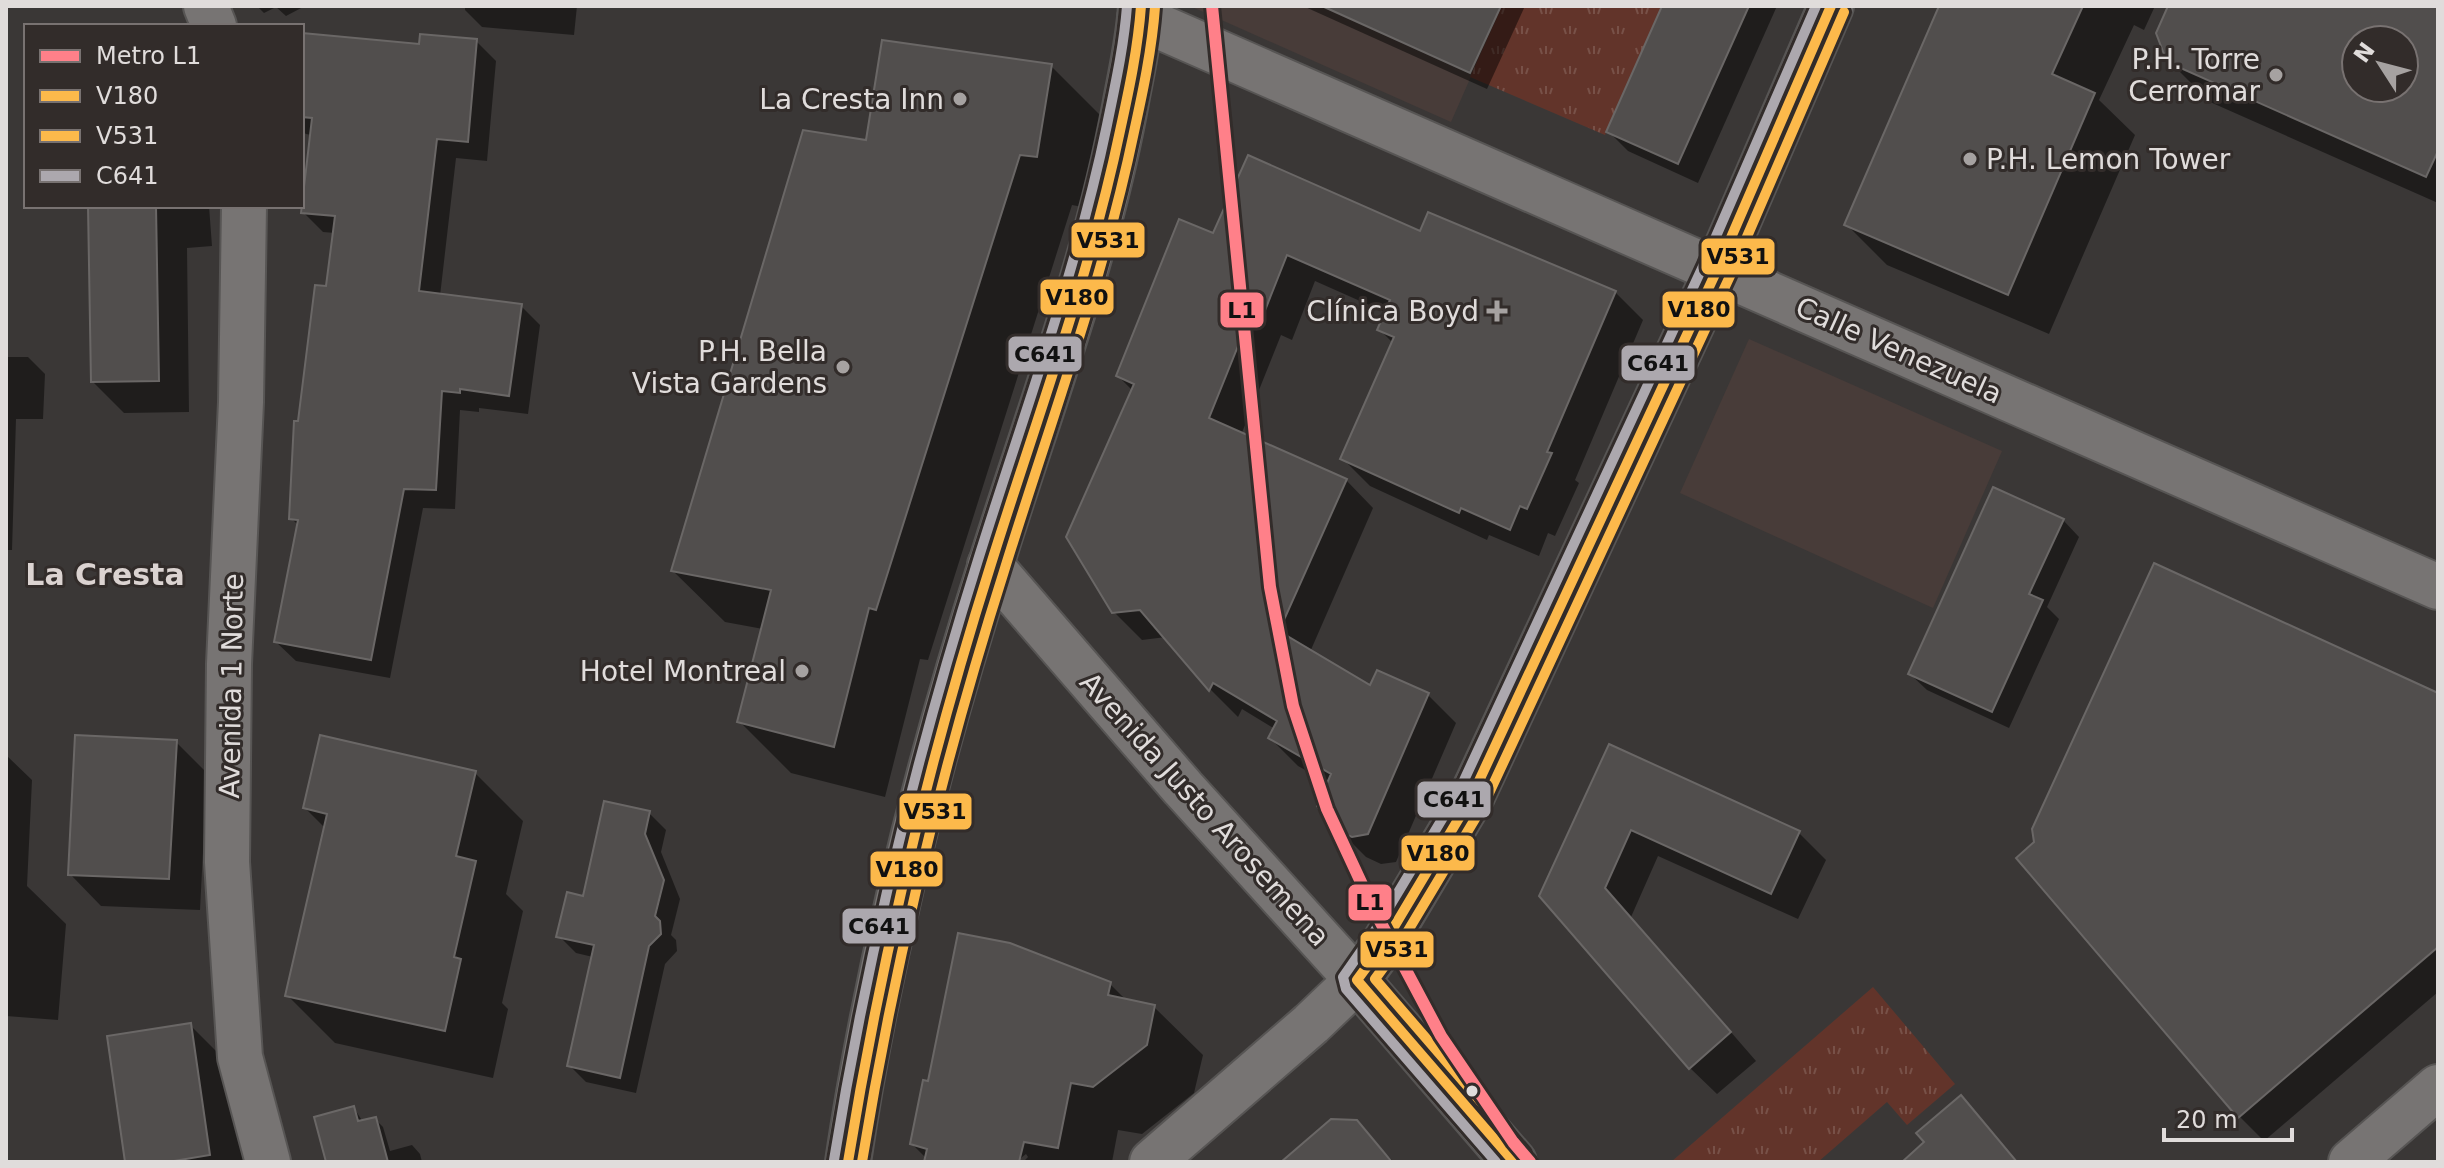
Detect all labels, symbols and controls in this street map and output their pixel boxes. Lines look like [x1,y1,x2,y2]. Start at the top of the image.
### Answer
legend [24,24,304,208]
north arrow [2340,24,2420,104]
text: N [2349,38,2380,67]
text: Metro L1 [96,42,201,70]
place label: P.H. Torre Cerromar [2128,43,2260,108]
marker: P.H. Torre Cerromar [2267,66,2285,84]
text: V180 [96,82,158,110]
place label: La Cresta Inn [759,83,944,116]
marker: La Cresta Inn [951,90,969,108]
text: V531 [96,122,158,150]
place label: P.H. Lemon Tower [1986,143,2231,176]
marker: P.H. Lemon Tower [1961,150,1979,168]
text: C641 [96,162,159,190]
line badge: V531 [1070,221,1146,259]
text: V531 [1077,228,1139,253]
line badge: V531 [1700,237,1776,276]
text: V531 [1707,244,1769,269]
line badge: V180 [1039,278,1115,316]
text: V180 [1046,285,1108,310]
line badge: V180 [1661,290,1736,329]
street label: Calle Venezuela [1791,290,2007,411]
line badge: L1 [1219,291,1265,329]
place label: Clínica Boyd [1306,295,1479,328]
text: V180 [1668,297,1730,322]
text: L1 [1227,298,1257,323]
marker: Clínica Boyd [1486,300,1508,322]
place label: P.H. Bella Vista Gardens [632,335,827,400]
line badge: C641 [1007,335,1083,373]
text: C641 [1014,342,1076,367]
line badge: C641 [1620,344,1696,382]
text: C641 [1627,351,1689,376]
marker: P.H. Bella Vista Gardens [834,358,852,376]
district label: La Cresta [25,557,185,592]
street label: Avenida 1 Norte [213,573,250,799]
place label: Hotel Montreal [580,655,786,688]
marker: Hotel Montreal [793,662,811,680]
street label: Avenida Justo Arosemena [1073,666,1336,953]
line badge: C641 [1416,780,1492,819]
text: C641 [1423,787,1485,812]
line badge: V531 [898,792,973,831]
text: V531 [904,799,966,824]
line badge: V180 [1400,834,1476,872]
text: V180 [1407,841,1469,866]
line badge: V180 [869,850,944,888]
text: V180 [876,857,938,882]
line badge: L1 [1347,883,1393,922]
text: L1 [1355,890,1385,915]
line badge: C641 [841,907,917,945]
text: C641 [848,914,910,939]
line badge: V531 [1359,930,1435,969]
text: V531 [1366,937,1428,962]
unlabelled marker [1464,1083,1480,1099]
scale bar [2164,1092,2292,1142]
text: 20 m [2176,1106,2238,1134]

